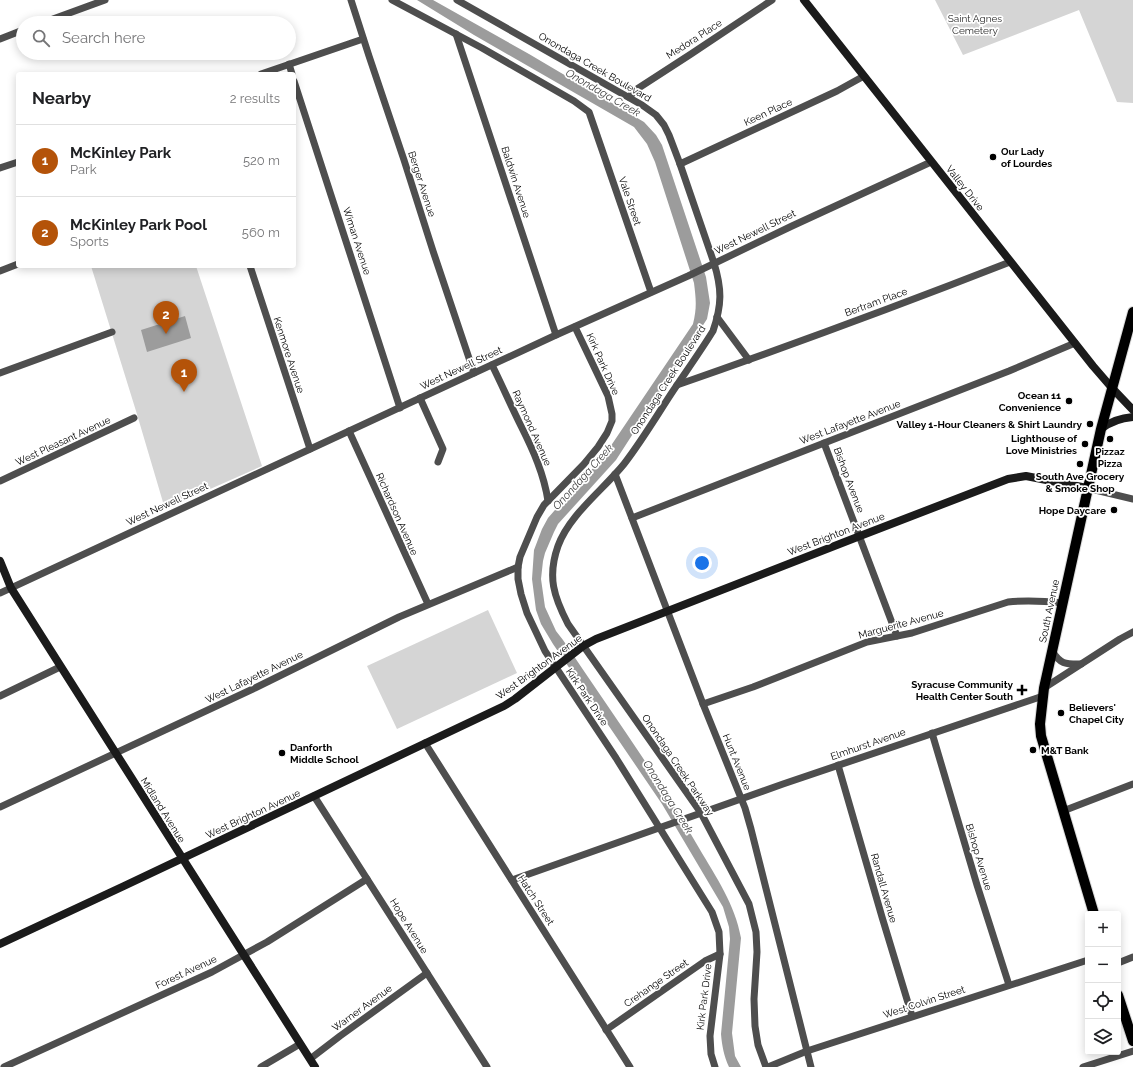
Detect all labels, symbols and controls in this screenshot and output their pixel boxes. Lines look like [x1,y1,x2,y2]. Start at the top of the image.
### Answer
park label: Saint Agnes Cemetery [948,13,1002,36]
search box [16,16,296,60]
street label: Medora Place [664,17,724,61]
icon: search [30,27,52,49]
text: Search here [62,29,145,47]
street label: Onondaga Creek Boulevard [537,30,653,104]
water label: Onondaga Creek [563,66,643,120]
text: Nearby [32,88,91,108]
text: 2 results [230,91,280,106]
street label: Keen Place [742,96,794,128]
text: McKinley Park [70,144,171,162]
street label: Baldwin Avenue [499,145,533,219]
place label: Our Lady of Lourdes [1001,146,1052,169]
street label: Berger Avenue [406,150,438,218]
marker: Our Lady of Lourdes [988,152,998,162]
text: 1 [42,153,48,168]
text: 520 m [243,153,280,168]
text: Park [70,162,97,177]
street label: Valley Drive [944,163,986,213]
street label: Vale Street [617,175,644,227]
street label: Wiman Avenue [341,206,373,276]
street label: West Newell Street [713,207,798,256]
text: McKinley Park Pool [70,216,207,234]
text: 2 [41,225,49,240]
text: 560 m [242,225,280,240]
text: Sports [70,234,109,249]
street label: Bertram Place [843,286,909,318]
pin: 2 [153,301,179,334]
street label: Kenmore Avenue [271,315,307,395]
street label: Onondaga Creek Boulevard [629,323,707,437]
street label: Kirk Park Drive [584,331,622,397]
street label: West Newell Street [418,344,504,392]
pin: 1 [171,359,197,392]
street label: Raymond Avenue [510,388,554,468]
place label: Ocean 11 Convenience [999,390,1061,413]
marker: Ocean 11 Convenience [1064,396,1074,406]
street label: West Lafayette Avenue [798,398,902,446]
street label: West Pleasant Avenue [14,414,112,468]
place label: Valley 1-Hour Cleaners & Shirt Laundry [897,419,1082,430]
marker: Valley 1-Hour Cleaners & Shirt Laundry [1085,419,1095,429]
place label: Lighthouse of Love Ministries [1006,433,1077,456]
marker: Pizzaz Pizza [1105,434,1115,444]
marker: Lighthouse of Love Ministries [1080,439,1090,449]
water label: Onondaga Creek [550,441,616,513]
street label: Bishop Avenue [832,446,867,514]
place label: Pizzaz Pizza [1095,446,1125,469]
marker: South Ave Grocery & Smoke Shop [1075,459,1085,469]
street label: Richardson Avenue [374,471,420,557]
place label: South Ave Grocery & Smoke Shop [1036,471,1125,494]
street label: West Newell Street [124,480,210,528]
place label: Hope Daycare [1039,505,1106,516]
marker: Hope Daycare [1109,505,1119,515]
street label: West Brighton Avenue [786,510,886,558]
your location [692,553,712,573]
street label: South Avenue [1037,578,1061,644]
street label: Marguerite Avenue [857,607,945,641]
street label: West Brighton Avenue [494,632,584,702]
street label: West Lafayette Avenue [203,649,305,705]
street label: Kirk Park Drive [564,666,610,728]
place label: Syracuse Community Health Center South [911,679,1013,702]
marker: Syracuse Community Health Center South [1016,684,1028,696]
place label: Believers' Chapel City [1069,702,1124,725]
marker: Believers' Chapel City [1056,708,1066,718]
street label: Onondaga Creek Parkway [640,712,716,818]
street label: Elmhurst Avenue [829,726,907,762]
street label: Hunt Avenue [721,732,753,792]
place label: Danforth Middle School [290,742,360,765]
marker: M&T Bank [1028,745,1038,755]
place label: M&T Bank [1041,745,1089,756]
marker: Danforth Middle School [277,748,287,758]
water label: Onondaga Creek [640,758,696,836]
street label: Midland Avenue [139,775,188,845]
street label: West Brighton Avenue [204,787,302,841]
street label: Bishop Avenue [964,822,994,892]
street label: Randall Avenue [869,852,899,924]
street label: Hatch Street [516,873,557,928]
street label: Hope Avenue [388,897,430,956]
map controls [1085,911,1121,1055]
button: + [1085,911,1121,947]
button: − [1085,947,1121,983]
street label: Forest Avenue [154,953,218,991]
street label: Crehange Street [622,956,691,1009]
street label: Kirk Park Drive [694,963,714,1031]
street label: Warner Avenue [330,983,394,1033]
street label: West Colvin Street [882,983,967,1020]
button: locate [1085,983,1121,1019]
button: layers [1085,1019,1121,1055]

